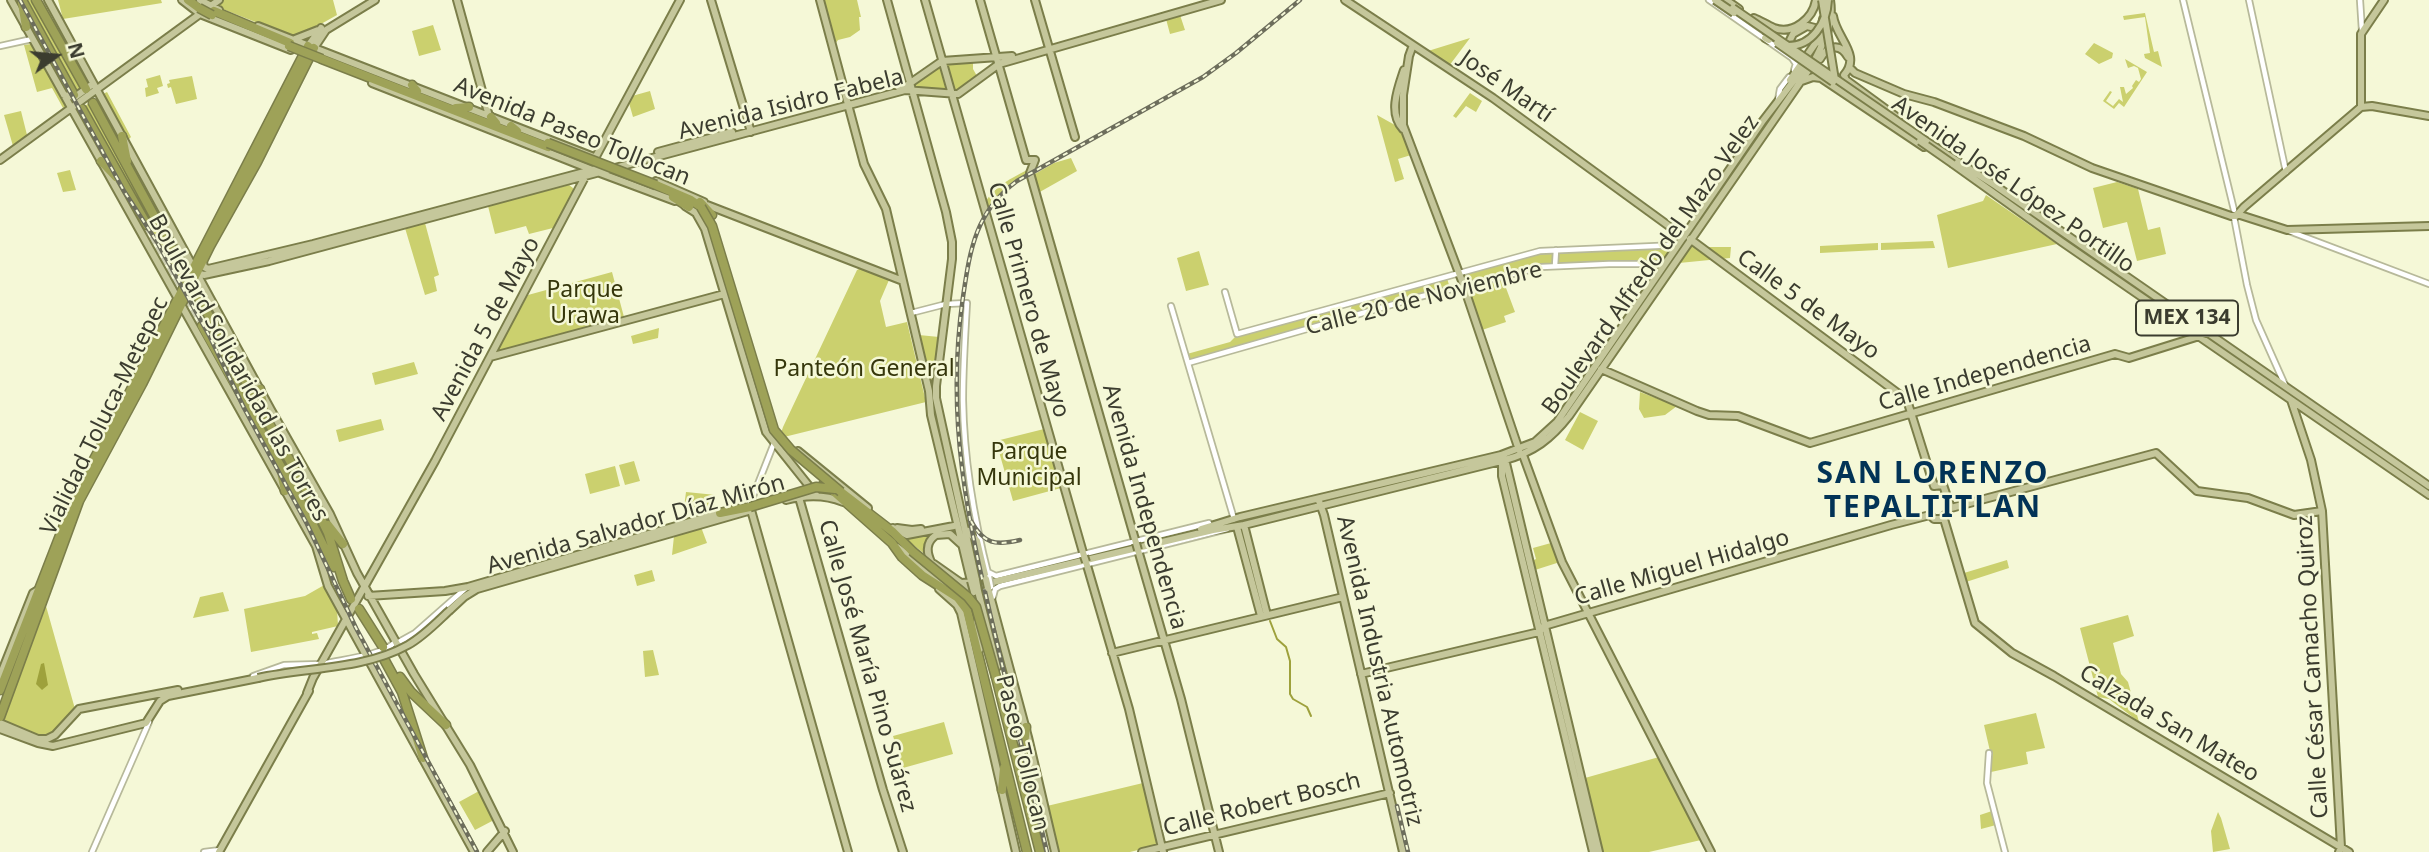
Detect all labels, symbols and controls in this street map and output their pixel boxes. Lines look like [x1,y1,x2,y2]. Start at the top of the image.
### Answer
north arrow [21,21,91,91]
text: N [62,40,91,61]
street label: José Martí [1454,45,1558,129]
street label: Avenida Isidro Fabela [676,64,906,146]
street label: Avenida Paseo Tollocan [450,72,694,192]
street label: Avenida José López Portillo [1886,91,2140,279]
street label: Boulevard Alfredo del Mazo Velez [1537,110,1765,420]
street label: Calle Primero de Mayo [981,179,1075,421]
street label: Boulevard Solidaridad las Torres [142,210,334,526]
street label: Avenida 5 de Mayo [426,232,546,426]
street label: Calle 5 de Mayo [1731,244,1885,366]
street label: Calle 20 de Noviembre [1303,256,1545,342]
park label: Parque Urawa [546,276,624,330]
street label: Vialidad Toluca-Metepec [35,292,175,540]
road number: MEX 134 [2136,300,2238,336]
street label: Calle Independencia [1875,330,2095,418]
park label: Panteón General [773,355,955,383]
street label: Avenida Independencia [1096,381,1192,633]
park label: Parque Municipal [976,438,1082,492]
district label: SAN LORENZO TEPALTITLAN [1818,456,2048,526]
street label: Avenida Salvador Díaz Mirón [484,469,788,581]
street label: Avenida Industria Automotriz [1330,513,1428,829]
street label: Calle César Camacho Quiroz [2291,515,2335,819]
street label: Calle José María Pino Suárez [812,517,922,815]
street label: Calle Miguel Hidalgo [1571,524,1793,612]
street label: Calzada San Mateo [2074,659,2264,789]
street label: Paseo Tollocan [989,672,1055,834]
street label: Calle Robert Bosch [1160,767,1364,843]

